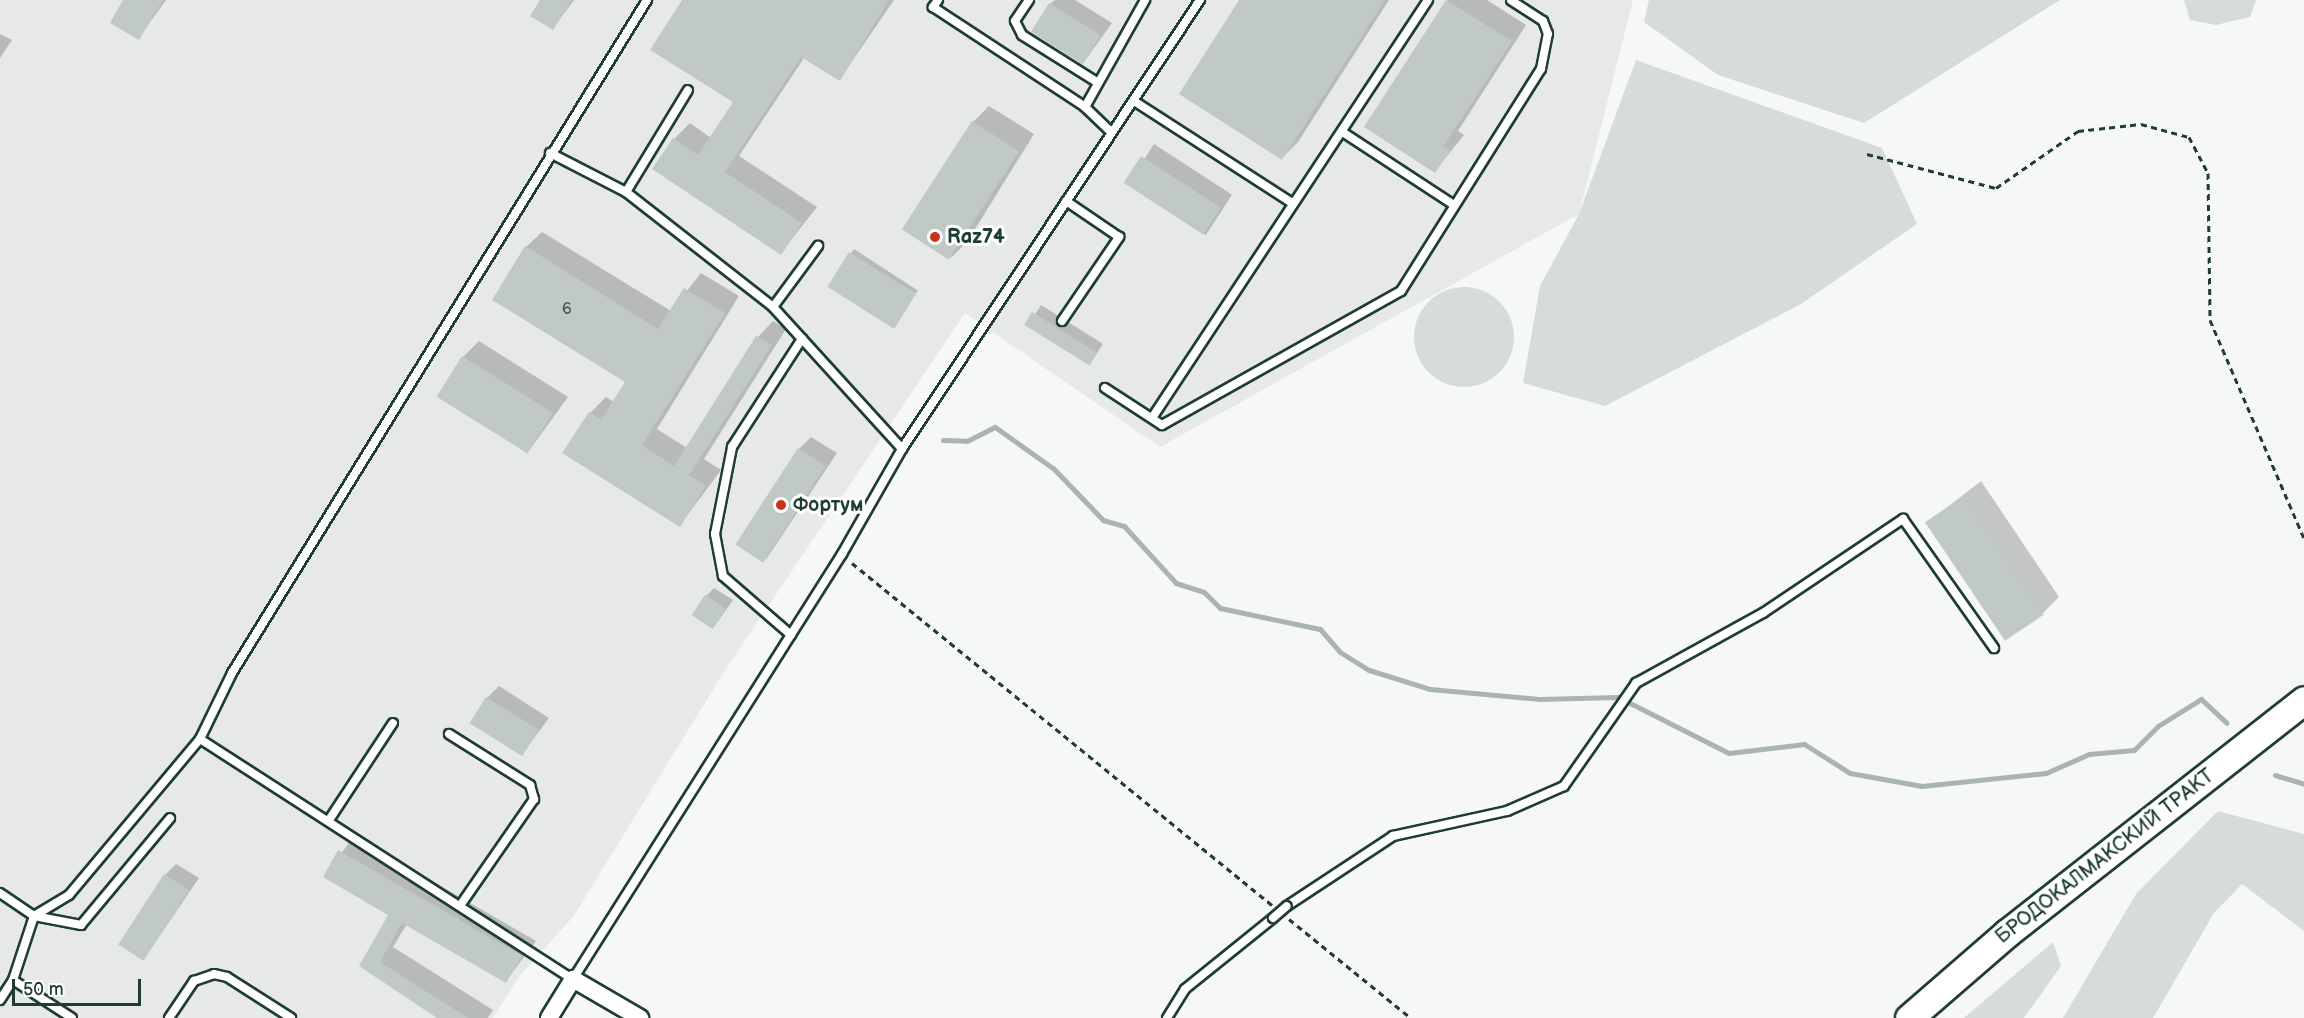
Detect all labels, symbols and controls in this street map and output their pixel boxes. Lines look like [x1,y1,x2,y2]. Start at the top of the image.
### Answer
place label: Raz74 [947,225,1005,249]
marker: Raz74 [928,230,942,244]
house number: 6 [562,300,572,320]
place label: Фортум [793,493,863,517]
marker: Фортум [774,498,788,512]
street label: БРОДОКАЛМАКСКИЙ ТРАКТ [1991,764,2219,950]
scale bar [15,967,144,1005]
text: 50 m [23,979,64,1000]

